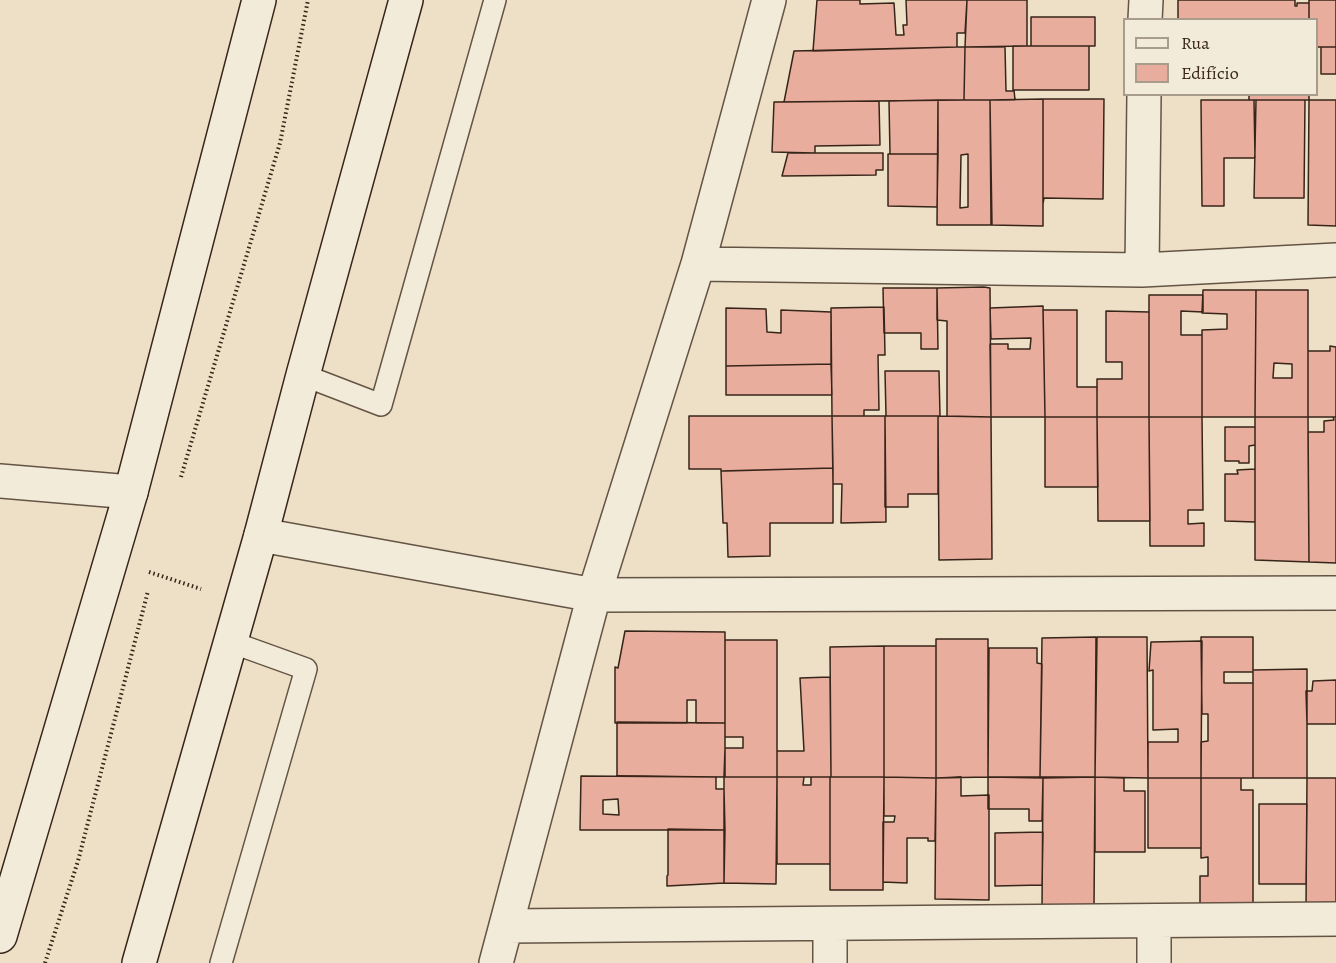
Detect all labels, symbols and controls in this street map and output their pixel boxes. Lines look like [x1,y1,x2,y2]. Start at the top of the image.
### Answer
legend [1123,18,1318,96]
text: Rua [1181,31,1210,55]
text: Edifício [1181,61,1239,85]

